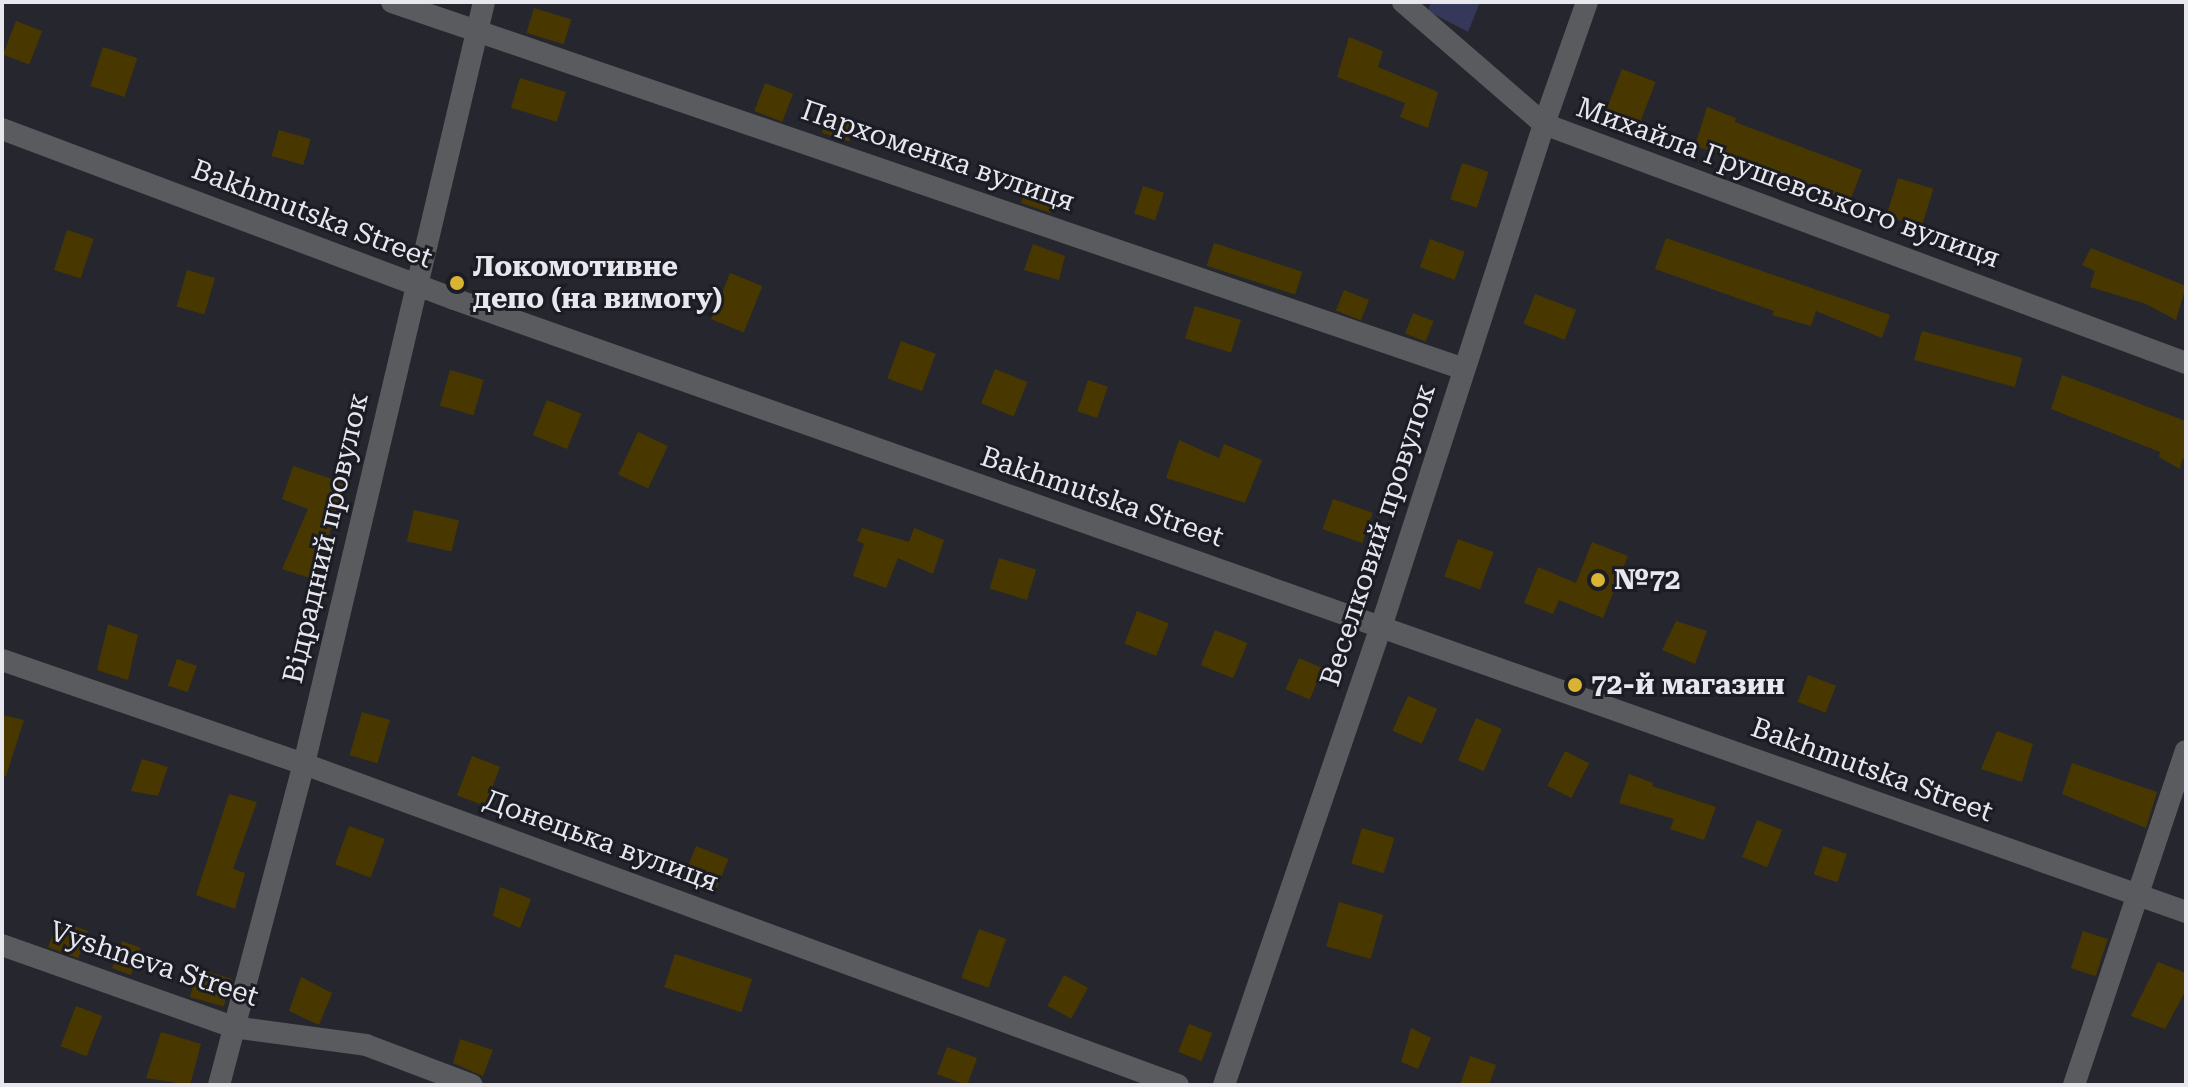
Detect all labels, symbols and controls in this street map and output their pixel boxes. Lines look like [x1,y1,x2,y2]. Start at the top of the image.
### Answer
street label: Михайла Грушевського вулиця [1572,91,2004,275]
street label: Пархоменка вулиця [797,93,1079,219]
street label: Bakhmutska Street [187,153,437,275]
place label: Локомотивне депо (на вимогу) [473,250,722,316]
marker: Локомотивне депо (на вимогу) [448,274,466,292]
street label: Веселковий провулок [1313,380,1443,690]
street label: Відрадний провулок [276,390,376,686]
street label: Bakhmutska Street [976,440,1228,554]
place label: №72 [1614,563,1681,597]
marker: №72 [1589,571,1607,589]
place label: 72-й магазин [1591,668,1785,702]
marker: 72-й магазин [1566,676,1584,694]
street label: Bakhmutska Street [1747,711,1997,829]
street label: Донецька вулиця [479,783,723,899]
street label: Vyshneva Street [45,914,263,1014]

